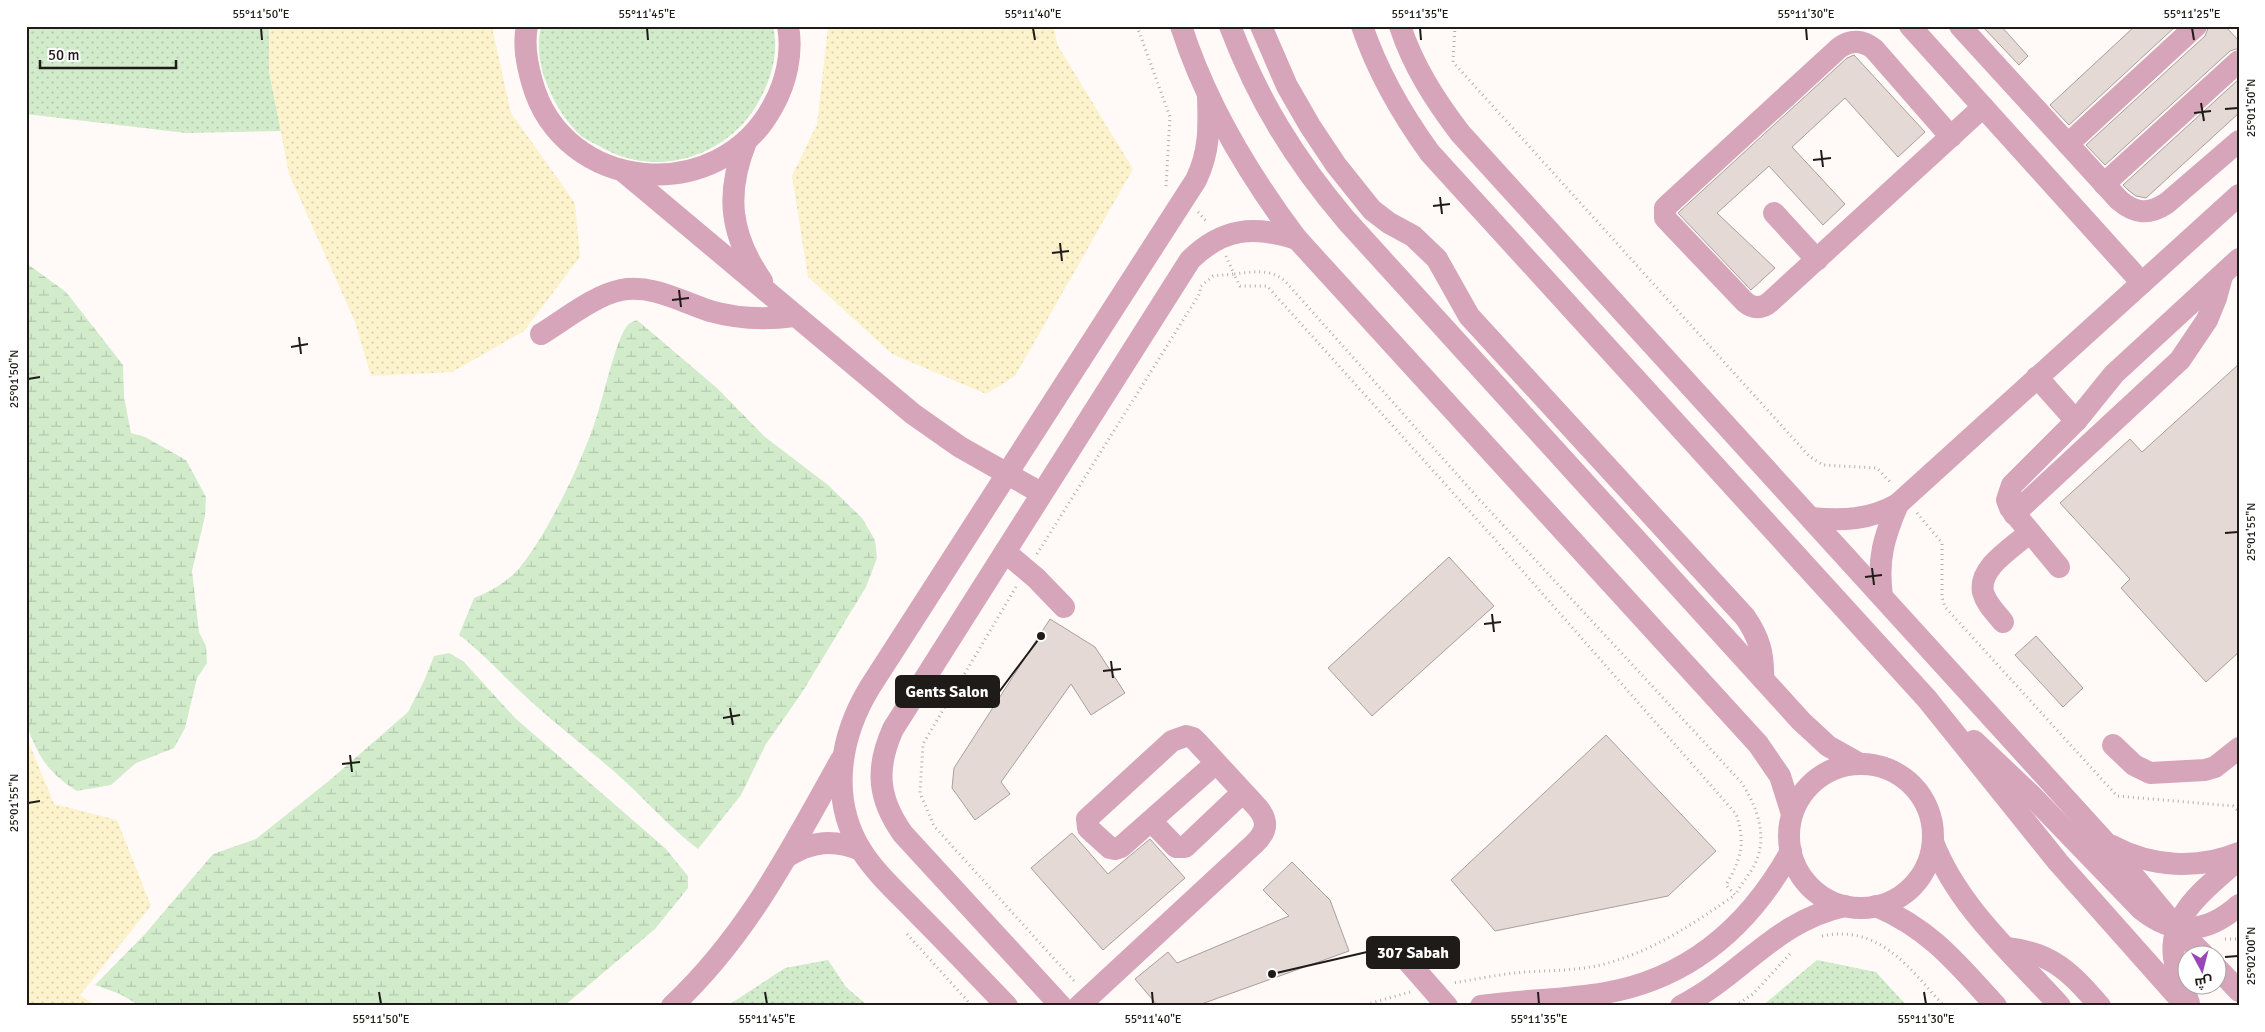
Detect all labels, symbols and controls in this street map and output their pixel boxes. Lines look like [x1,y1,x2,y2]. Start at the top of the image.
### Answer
text: 55°11'50"E [232,7,290,22]
text: 55°11'45"E [618,7,676,22]
text: 55°11'40"E [1004,7,1062,22]
text: 55°11'35"E [1391,7,1449,22]
text: 55°11'30"E [1777,7,1835,22]
text: 55°11'25"E [2163,7,2221,22]
scale bar [40,38,176,70]
text: 50 m [48,46,79,64]
text: 25°01'50"N [2244,79,2259,137]
text: 25°01'50"N [7,350,22,408]
text: 25°01'55"N [2244,503,2259,561]
callout: Gents Salon [896,676,999,707]
text: Gents Salon [906,682,989,702]
text: 25°01'55"N [7,774,22,832]
text: 25°02'00"N [2244,927,2259,985]
callout: 307 Sabah [1367,937,1459,968]
text: 307 Sabah [1377,943,1449,963]
north arrow [2178,944,2228,994]
text: ش [2194,973,2213,992]
text: 55°11'50"E [352,1012,410,1027]
text: 55°11'45"E [738,1012,796,1027]
text: 55°11'40"E [1124,1012,1182,1027]
text: 55°11'35"E [1510,1012,1568,1027]
text: 55°11'30"E [1897,1012,1955,1027]

